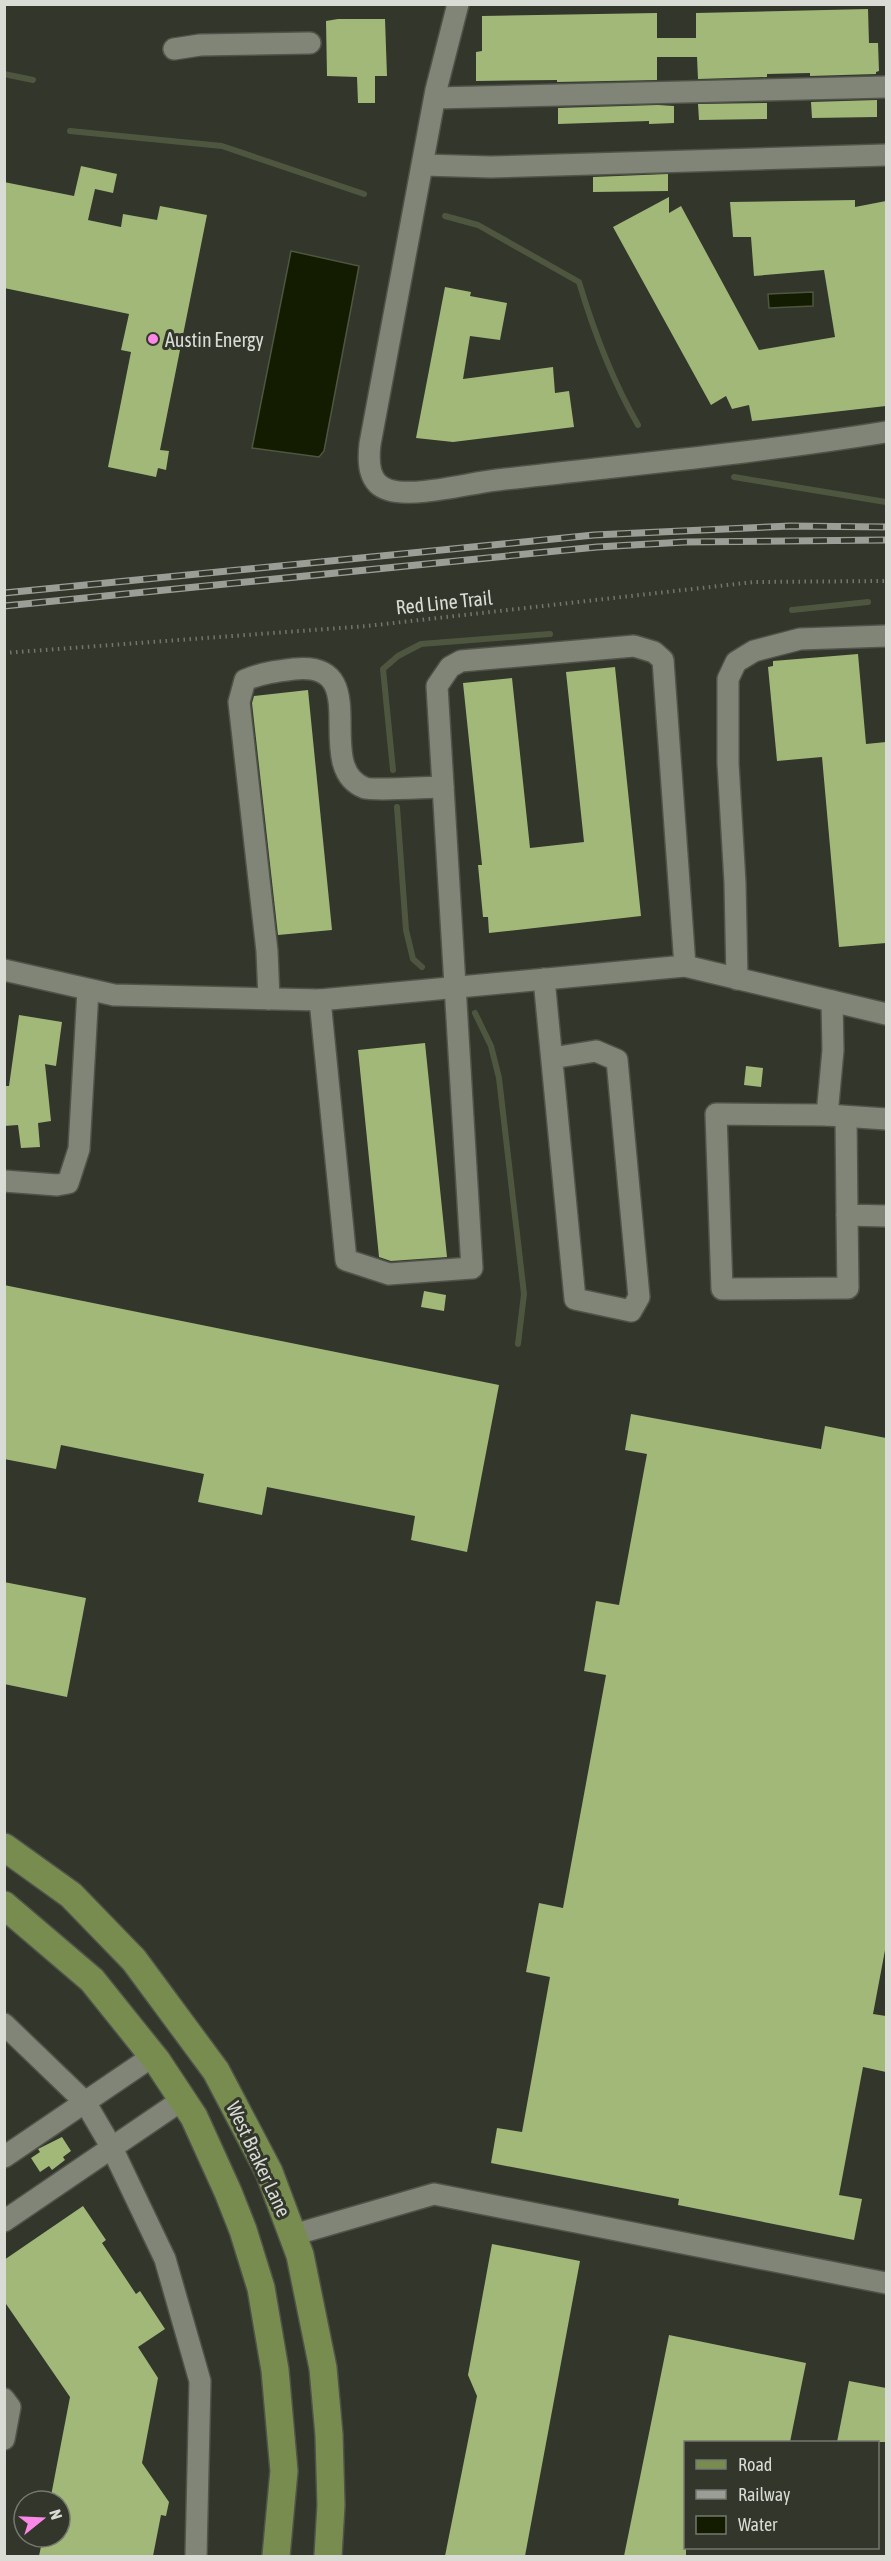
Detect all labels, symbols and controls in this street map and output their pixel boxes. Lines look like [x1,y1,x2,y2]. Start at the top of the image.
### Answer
place label: Austin Energy [165,328,264,351]
marker: Austin Energy [146,332,160,346]
street label: Red Line Trail [394,585,494,619]
street label: West Braker Lane [222,2098,296,2220]
legend [684,2441,879,2549]
text: Road [738,2454,772,2475]
text: Railway [738,2484,790,2505]
north arrow [12,2489,72,2549]
text: N [46,2507,66,2522]
text: Water [738,2514,778,2535]

